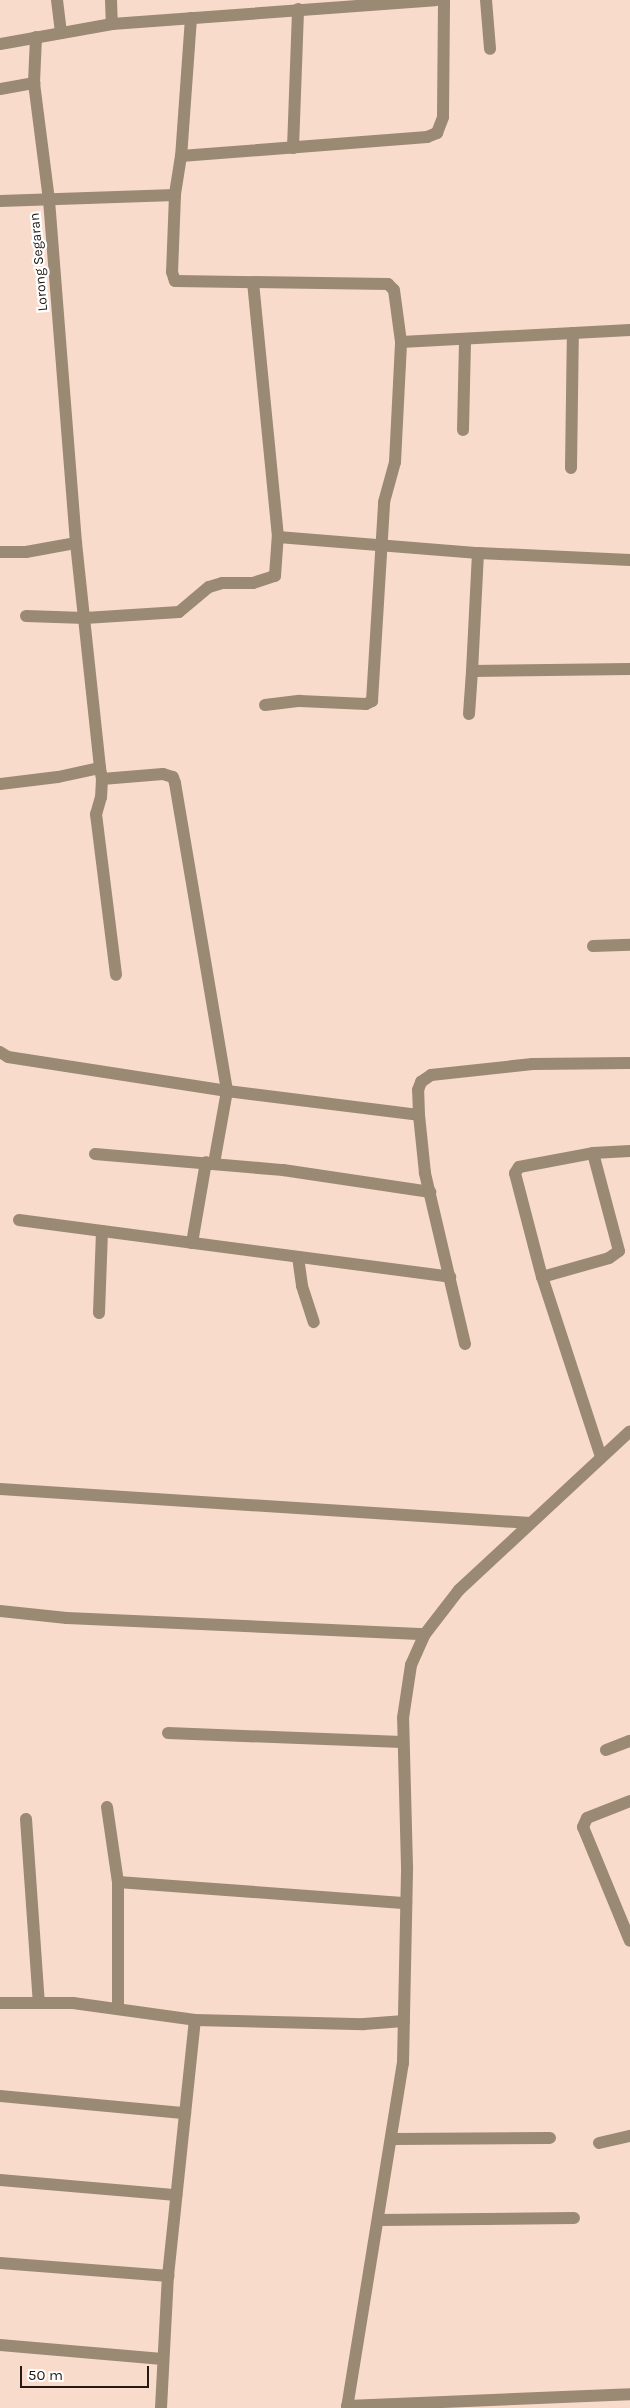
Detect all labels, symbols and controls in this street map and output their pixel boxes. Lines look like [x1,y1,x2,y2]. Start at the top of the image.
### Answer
street label: Lorong Segaran [26,212,52,312]
scale bar [22,2356,151,2388]
text: 50 m [28,2366,63,2384]

